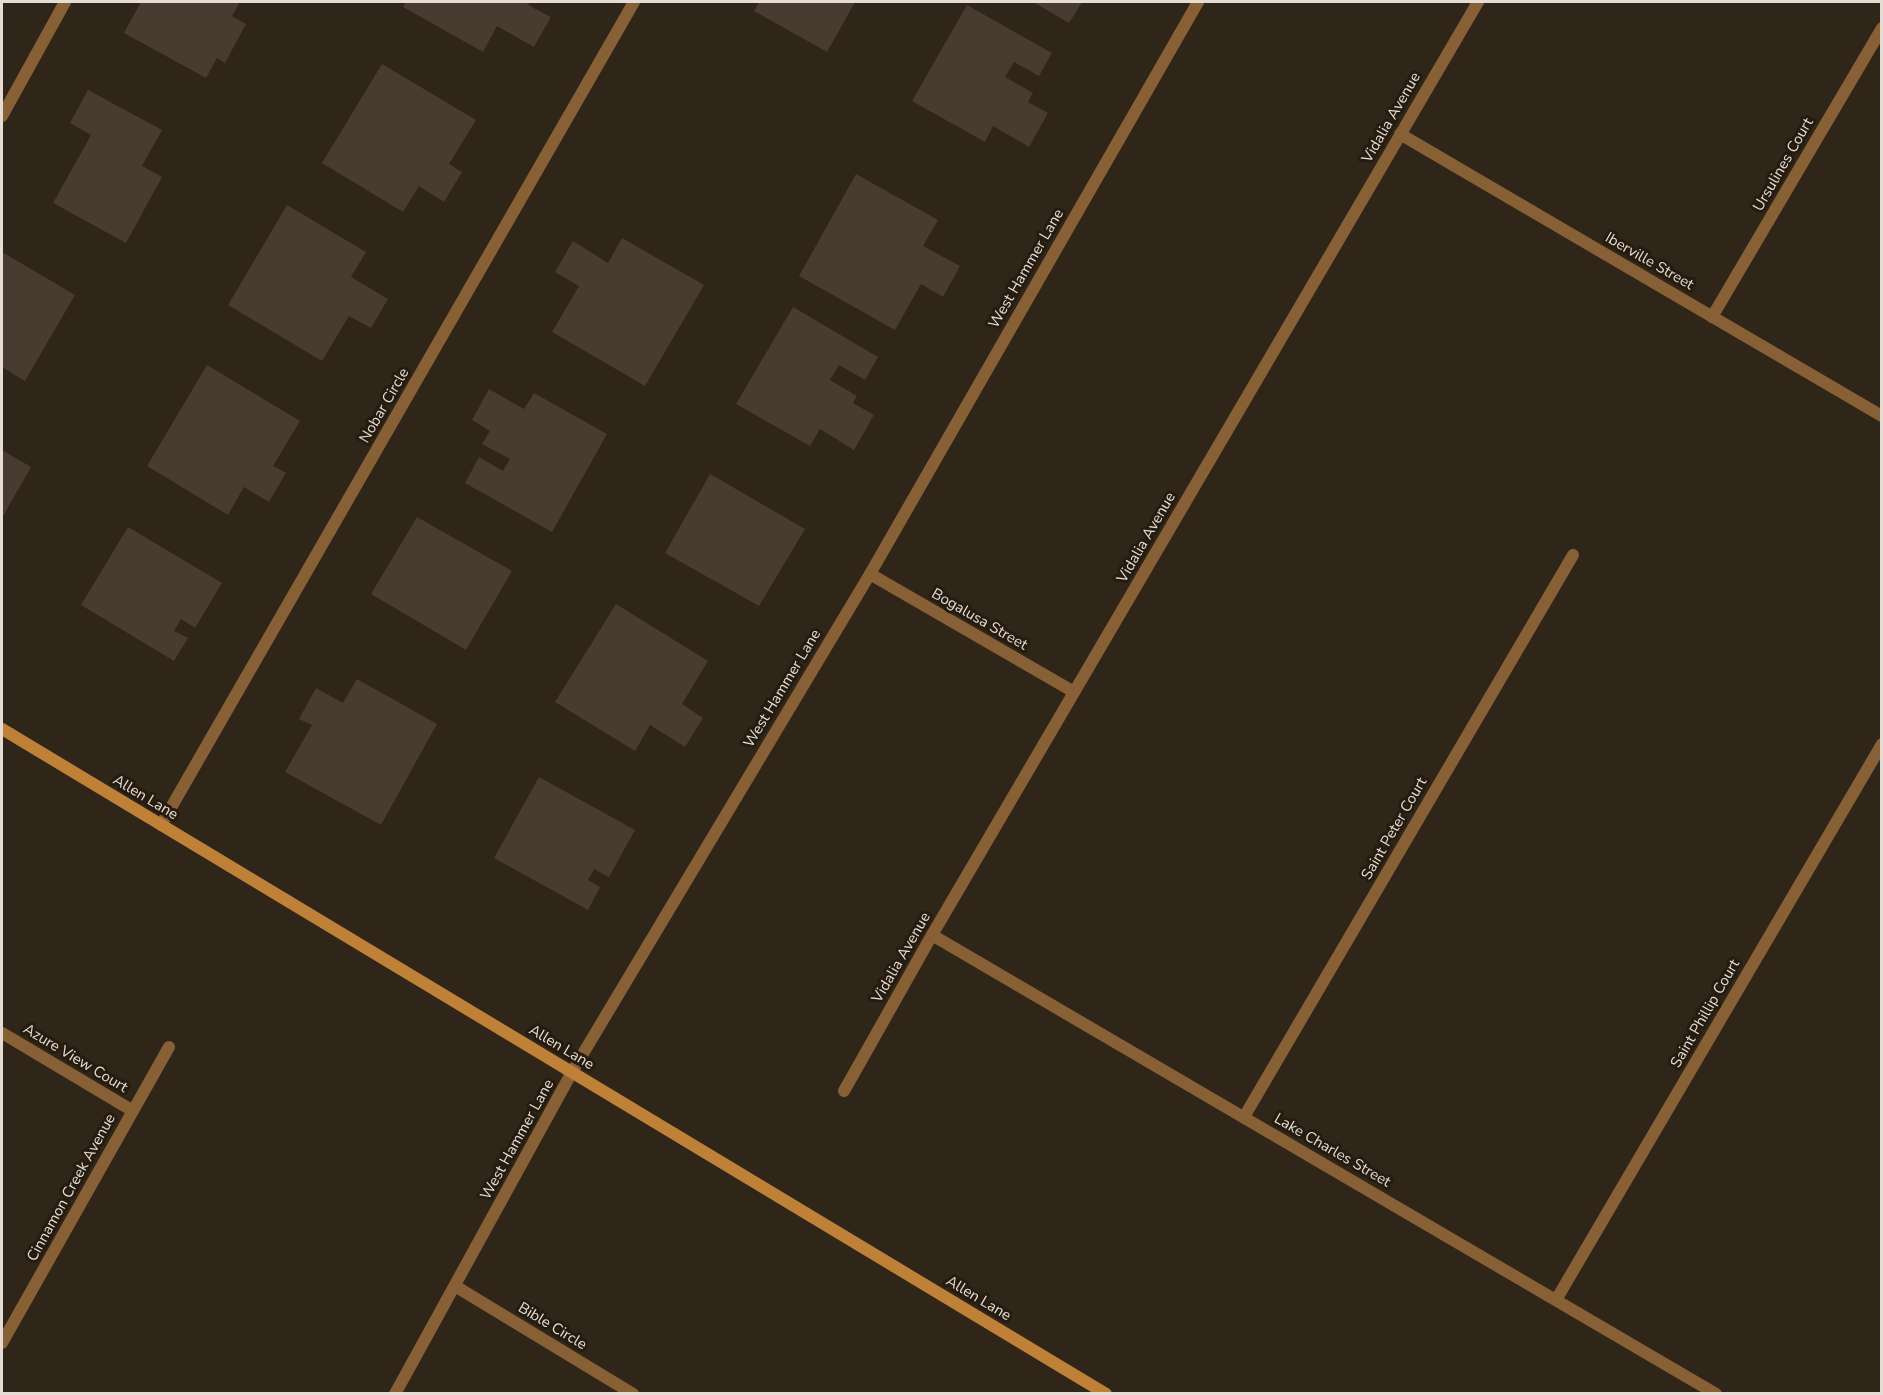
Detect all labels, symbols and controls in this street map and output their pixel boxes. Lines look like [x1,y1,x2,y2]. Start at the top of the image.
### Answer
street label: Vidalia Avenue [1359,70,1425,166]
street label: Ursulines Court [1750,115,1818,215]
street label: West Hammer Lane [986,206,1068,332]
street label: Iberville Street [1602,229,1696,295]
street label: Nobar Circle [356,365,414,447]
street label: Vidalia Avenue [1114,490,1180,586]
street label: Bogalusa Street [928,585,1030,655]
street label: West Hammer Lane [741,627,825,751]
street label: Allen Lane [109,772,181,824]
street label: Saint Peter Court [1358,775,1432,883]
street label: Vidalia Avenue [869,910,935,1006]
street label: Saint Phillip Court [1668,957,1744,1071]
street label: Azure View Court [19,1021,131,1097]
street label: Allen Lane [525,1022,597,1074]
street label: West Hammer Lane [477,1077,559,1203]
street label: Lake Charles Street [1271,1110,1393,1192]
street label: Cinnamon Creek Avenue [24,1111,120,1265]
street label: Allen Lane [942,1273,1014,1325]
street label: Bible Circle [514,1300,590,1354]

